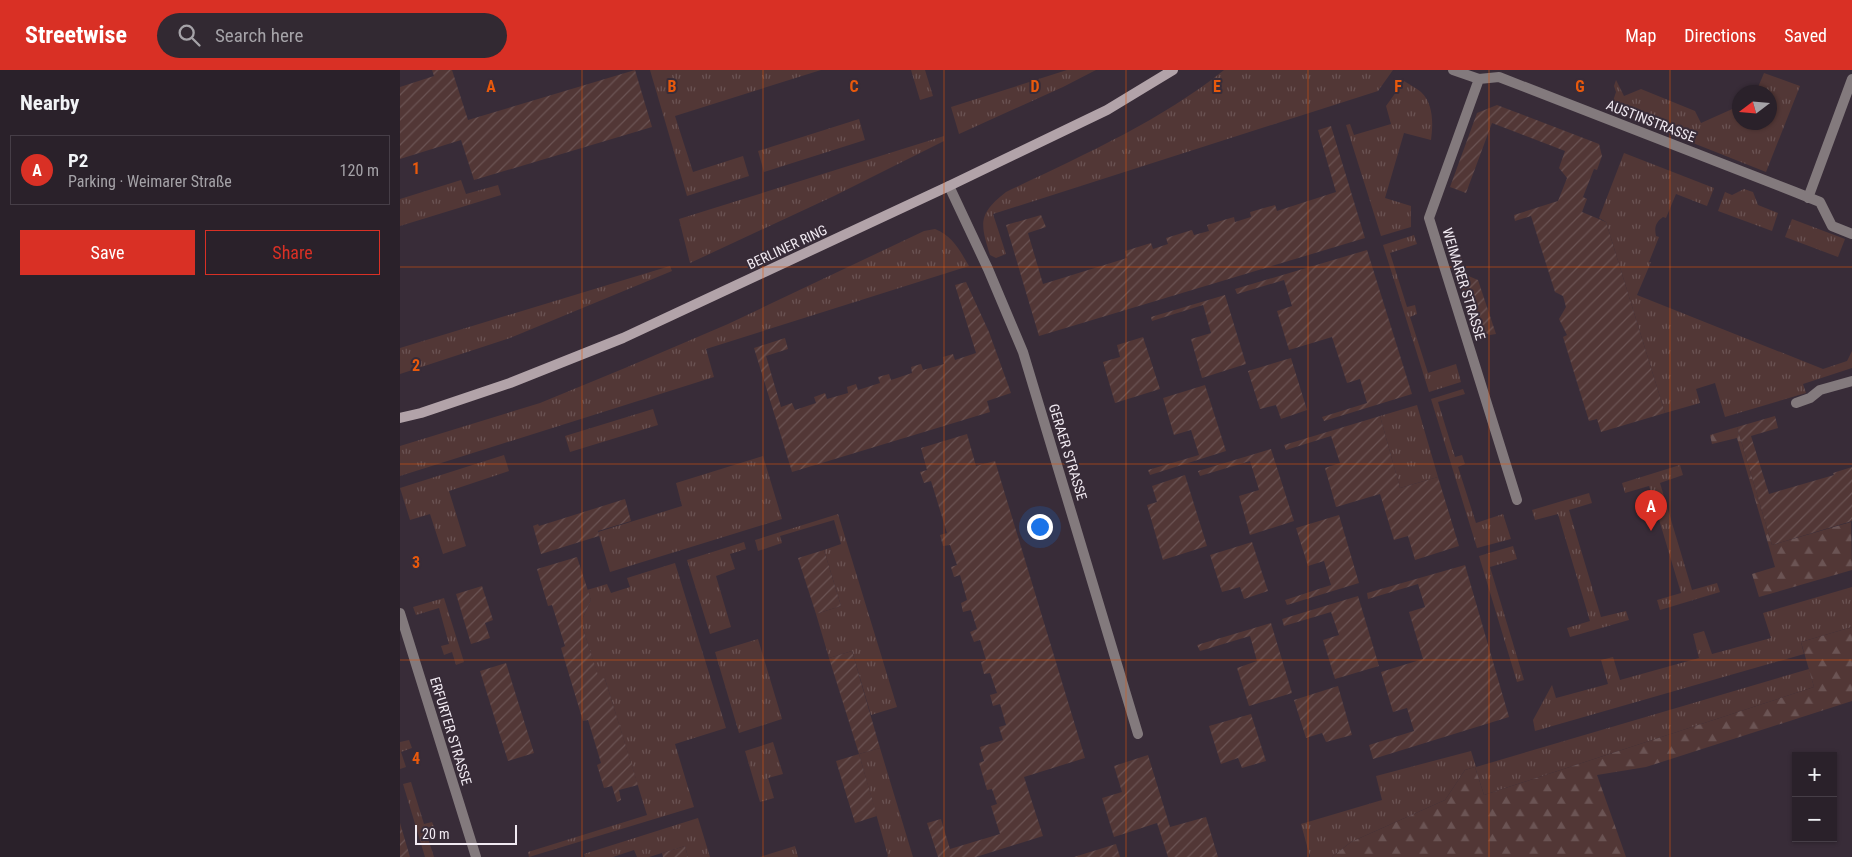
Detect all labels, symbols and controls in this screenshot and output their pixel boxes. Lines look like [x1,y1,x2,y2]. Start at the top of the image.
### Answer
search box [157,13,507,58]
text: Streetwise [25,21,127,49]
icon: search [175,21,203,49]
text: Search here [215,24,303,47]
text: Map [1625,25,1656,46]
text: Directions [1684,25,1756,46]
text: Saved [1784,25,1827,46]
text: A [486,77,496,96]
text: B [668,77,677,96]
text: C [849,77,859,96]
text: D [1030,77,1040,96]
text: E [1213,77,1221,96]
text: F [1394,77,1402,96]
text: G [1575,77,1585,96]
north arrow [1732,85,1777,130]
text: Nearby [20,91,79,115]
street label: AUSTINSTRASSE [1604,97,1698,145]
text: P2 [68,149,88,172]
text: 1 [412,159,420,178]
text: A [32,161,42,180]
text: 120 m [340,161,379,180]
text: Parking · Weimarer Straße [68,172,232,191]
street label: BERLINER RING [744,222,830,272]
street label: WEIMARER STRASSE [1439,226,1489,342]
button: Save [20,230,195,275]
button: Share [205,230,380,275]
text: 2 [412,356,420,375]
street label: GERAER STRASSE [1046,402,1090,502]
pin: A [1635,490,1667,531]
your location [1027,514,1053,540]
text: 3 [412,553,420,572]
street label: ERFURTER STRASSE [427,675,475,787]
text: 4 [412,749,420,768]
map controls [1792,752,1837,842]
button: + [1792,752,1837,797]
button: − [1792,797,1837,842]
scale bar [415,822,518,845]
text: 20 m [422,826,450,842]

